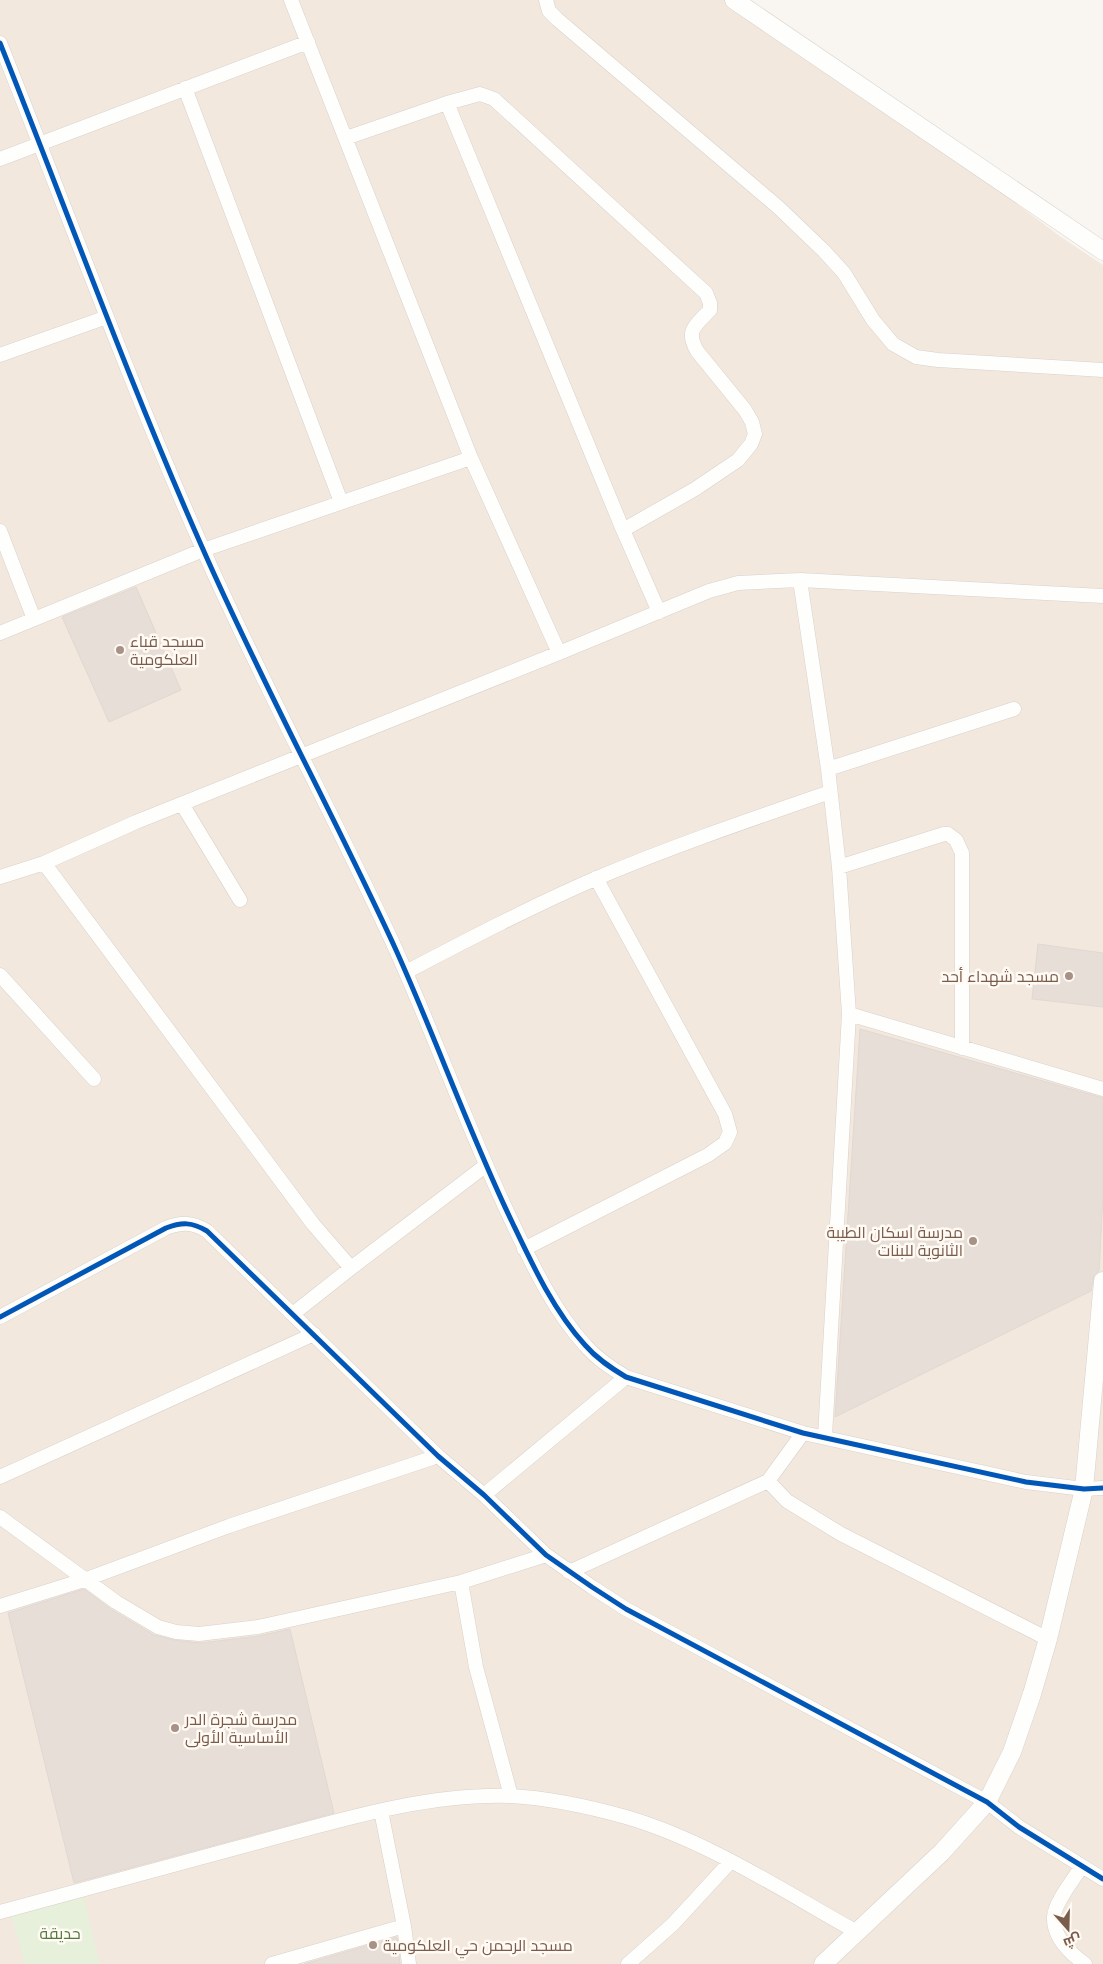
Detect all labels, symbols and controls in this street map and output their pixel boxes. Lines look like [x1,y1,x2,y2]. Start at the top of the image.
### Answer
place label: مسجد قباء العلكومية [130,631,204,670]
marker: مسجد قباء العلكومية [114,644,126,656]
place label: مسجد شهداء أحد [941,966,1059,987]
marker: مسجد شهداء أحد [1063,970,1075,982]
place label: مدرسة اسكان الطيبة الثانوية للبنات [826,1222,963,1261]
marker: مدرسة اسكان الطيبة الثانوية للبنات [967,1235,979,1247]
place label: مدرسة شجرة الدر الأساسية الأولى [184,1709,297,1748]
marker: مدرسة شجرة الدر الأساسية الأولى [169,1722,181,1734]
north arrow [1043,1904,1093,1954]
park label: حديقة [39,1923,81,1944]
text: ش [1061,1930,1084,1953]
place label: مسجد الرحمن حي العلكومية [383,1935,573,1959]
marker: مسجد الرحمن حي العلكومية [367,1939,379,1951]

